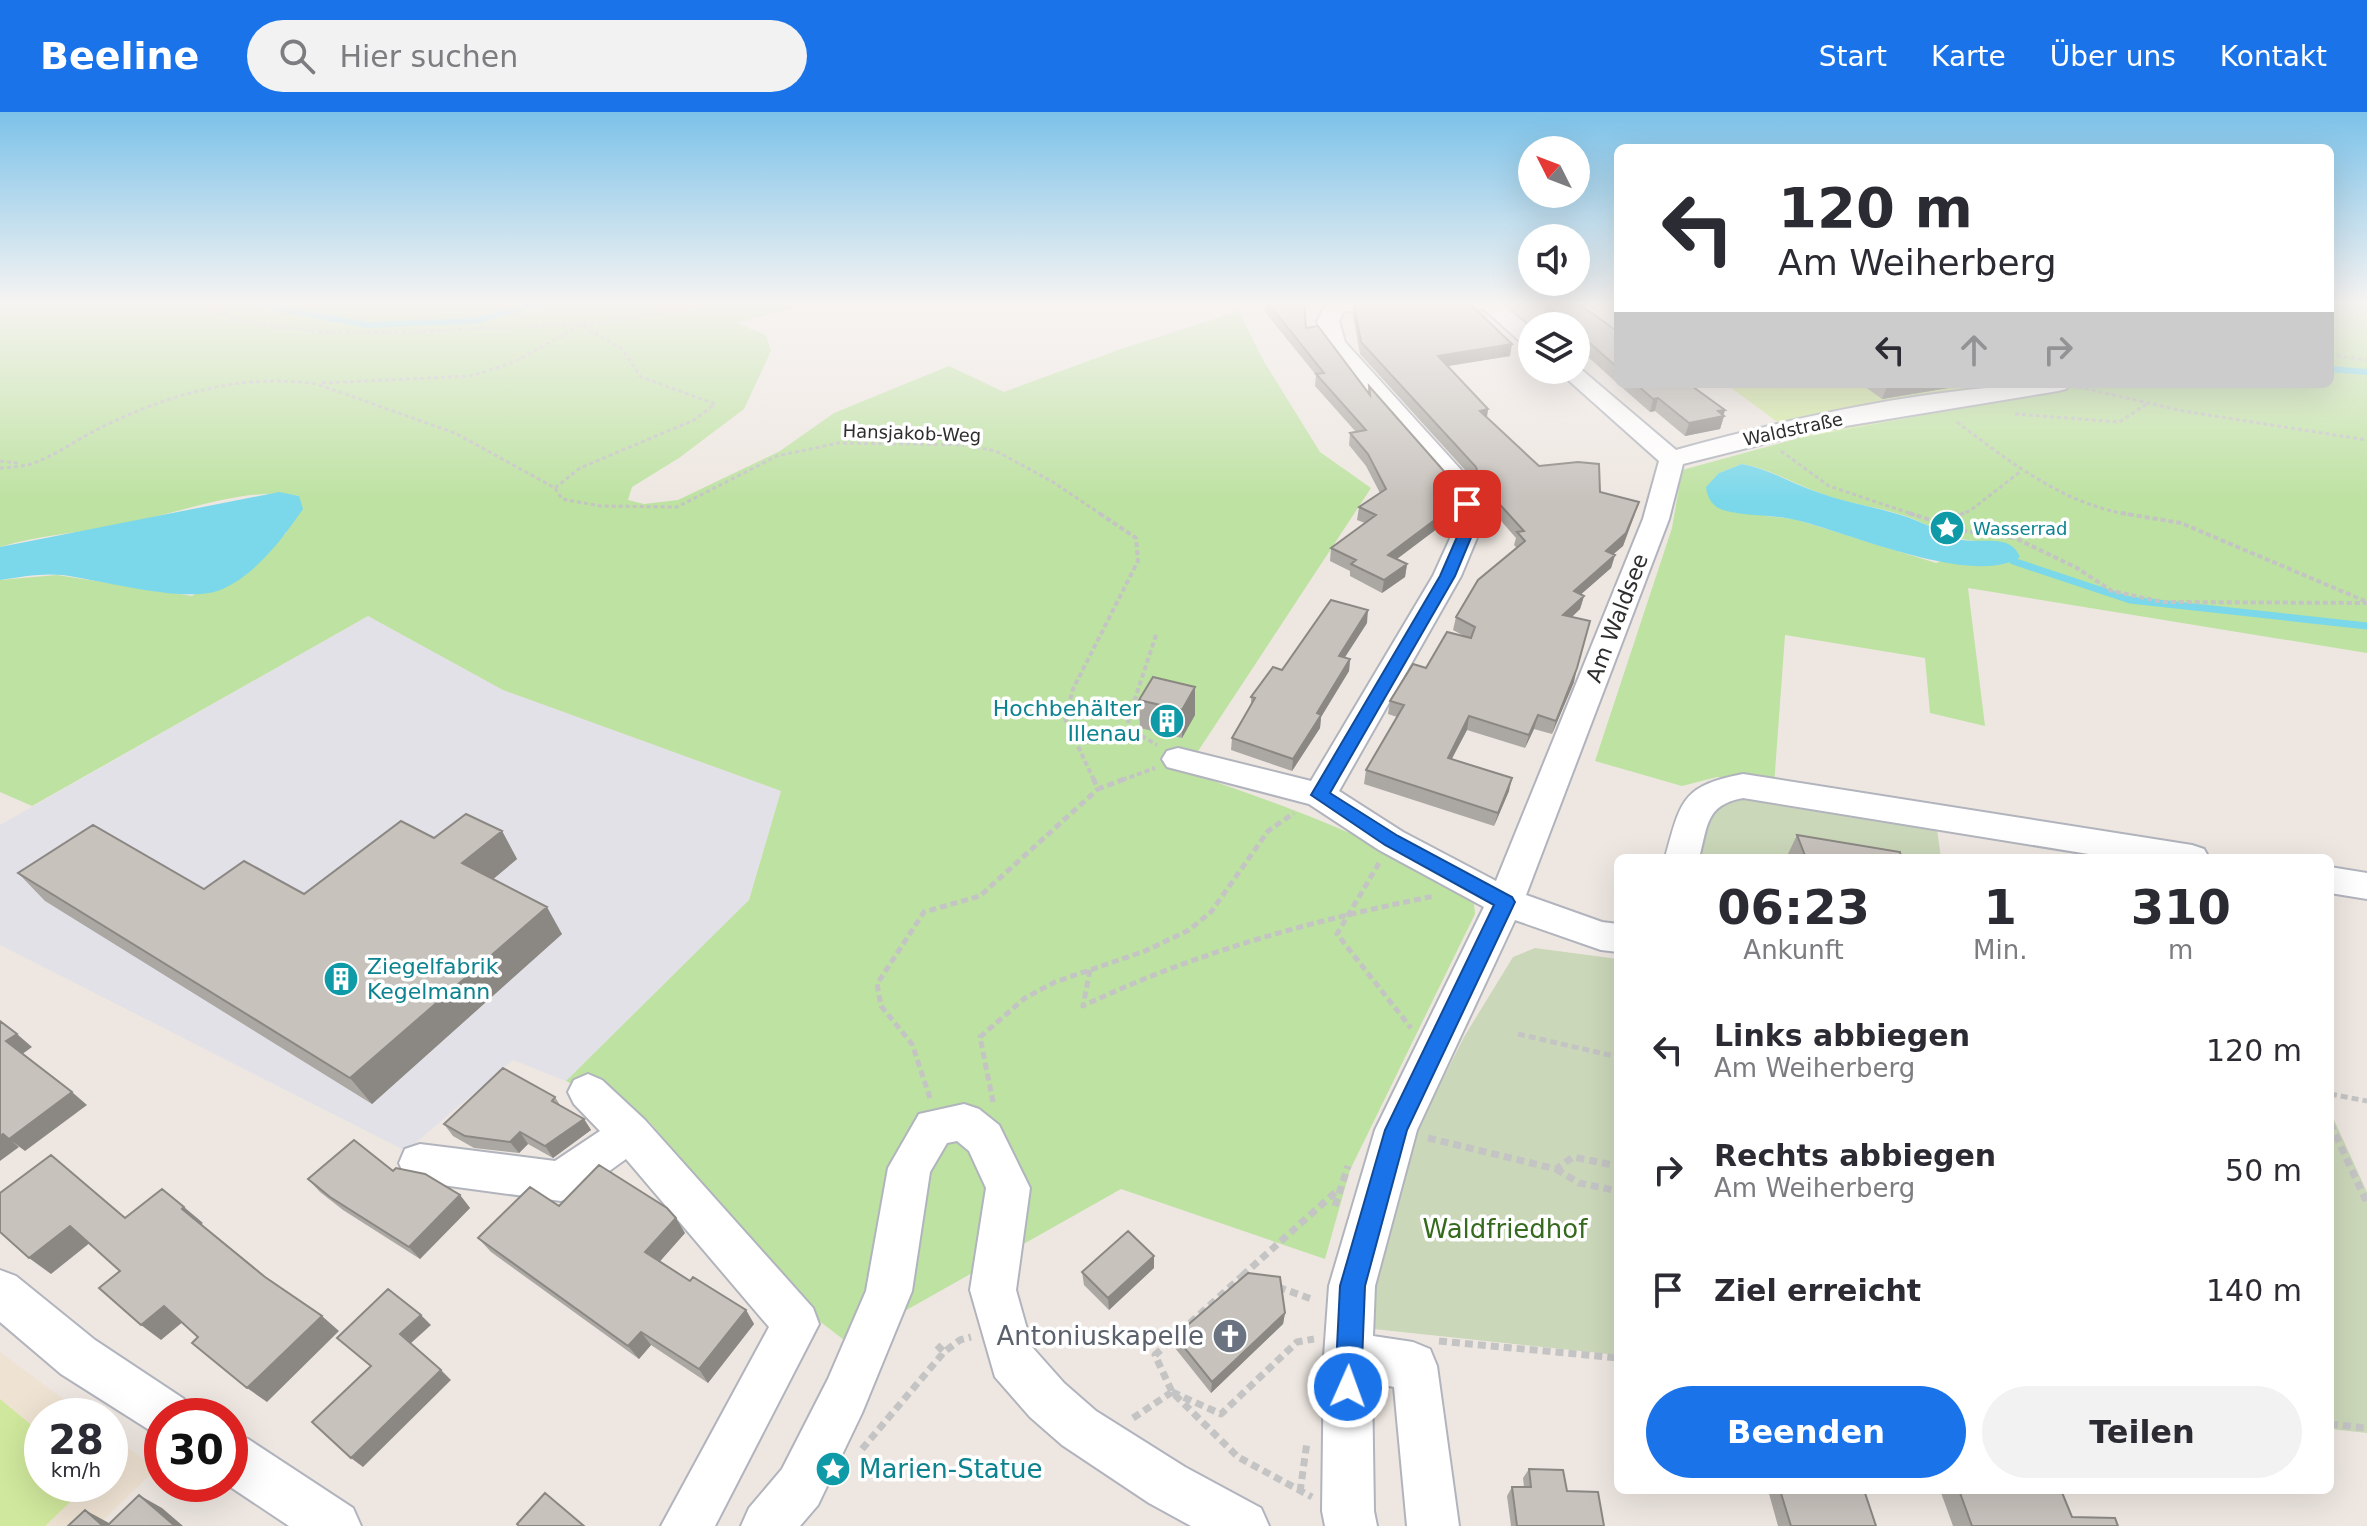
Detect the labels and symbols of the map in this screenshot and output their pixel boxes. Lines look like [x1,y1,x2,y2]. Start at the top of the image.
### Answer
north arrow [1518,136,1590,208]
street label: Waldstraße [1741,408,1845,450]
street label: Hansjakob-Weg [842,420,982,446]
pin [1433,470,1501,538]
place icon: Wasserrad [1928,509,1966,547]
place label: Wasserrad [1973,518,2067,539]
street label: Am Waldsee [1581,550,1653,686]
place label: Hochbehälter Illenau [993,696,1142,746]
building icon: Hochbehälter Illenau [1148,702,1186,740]
place label: Ziegelfabrik Kegelmann [367,954,499,1004]
building icon: Ziegelfabrik Kegelmann [322,960,360,998]
park label: Waldfriedhof [1423,1214,1588,1244]
church icon: Antoniuskapelle [1211,1317,1249,1355]
place label: Antoniuskapelle [996,1321,1204,1351]
position arrow [1306,1345,1390,1429]
speed limit sign: 30 [144,1398,248,1502]
place icon: Marien-Statue [814,1450,852,1488]
place label: Marien-Statue [859,1454,1042,1484]

